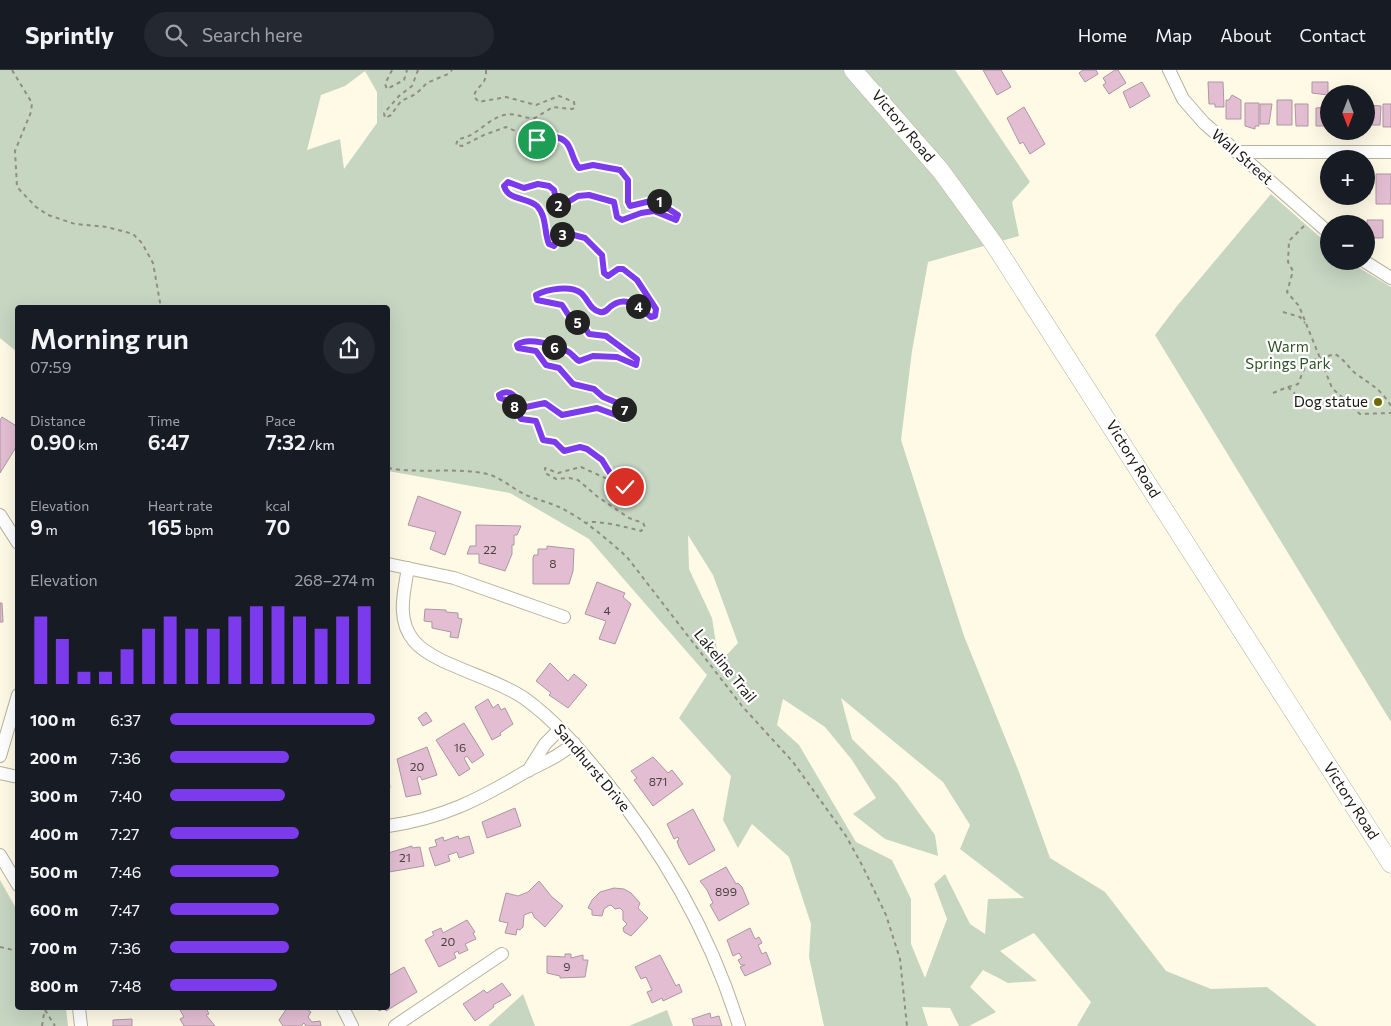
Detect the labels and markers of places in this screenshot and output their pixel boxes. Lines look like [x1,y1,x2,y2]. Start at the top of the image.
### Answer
pin [516,119,558,161]
pin: 1 [646,188,672,214]
pin: 2 [546,192,570,218]
pin: 3 [550,222,574,246]
pin: 4 [626,294,650,318]
pin: 5 [564,310,590,334]
pin: 6 [542,334,566,360]
place label: Dog statue [1294,392,1368,410]
pin: 8 [502,394,526,418]
pin: 7 [612,396,636,422]
marker: Dog statue [1372,396,1384,408]
pin [604,466,646,508]

